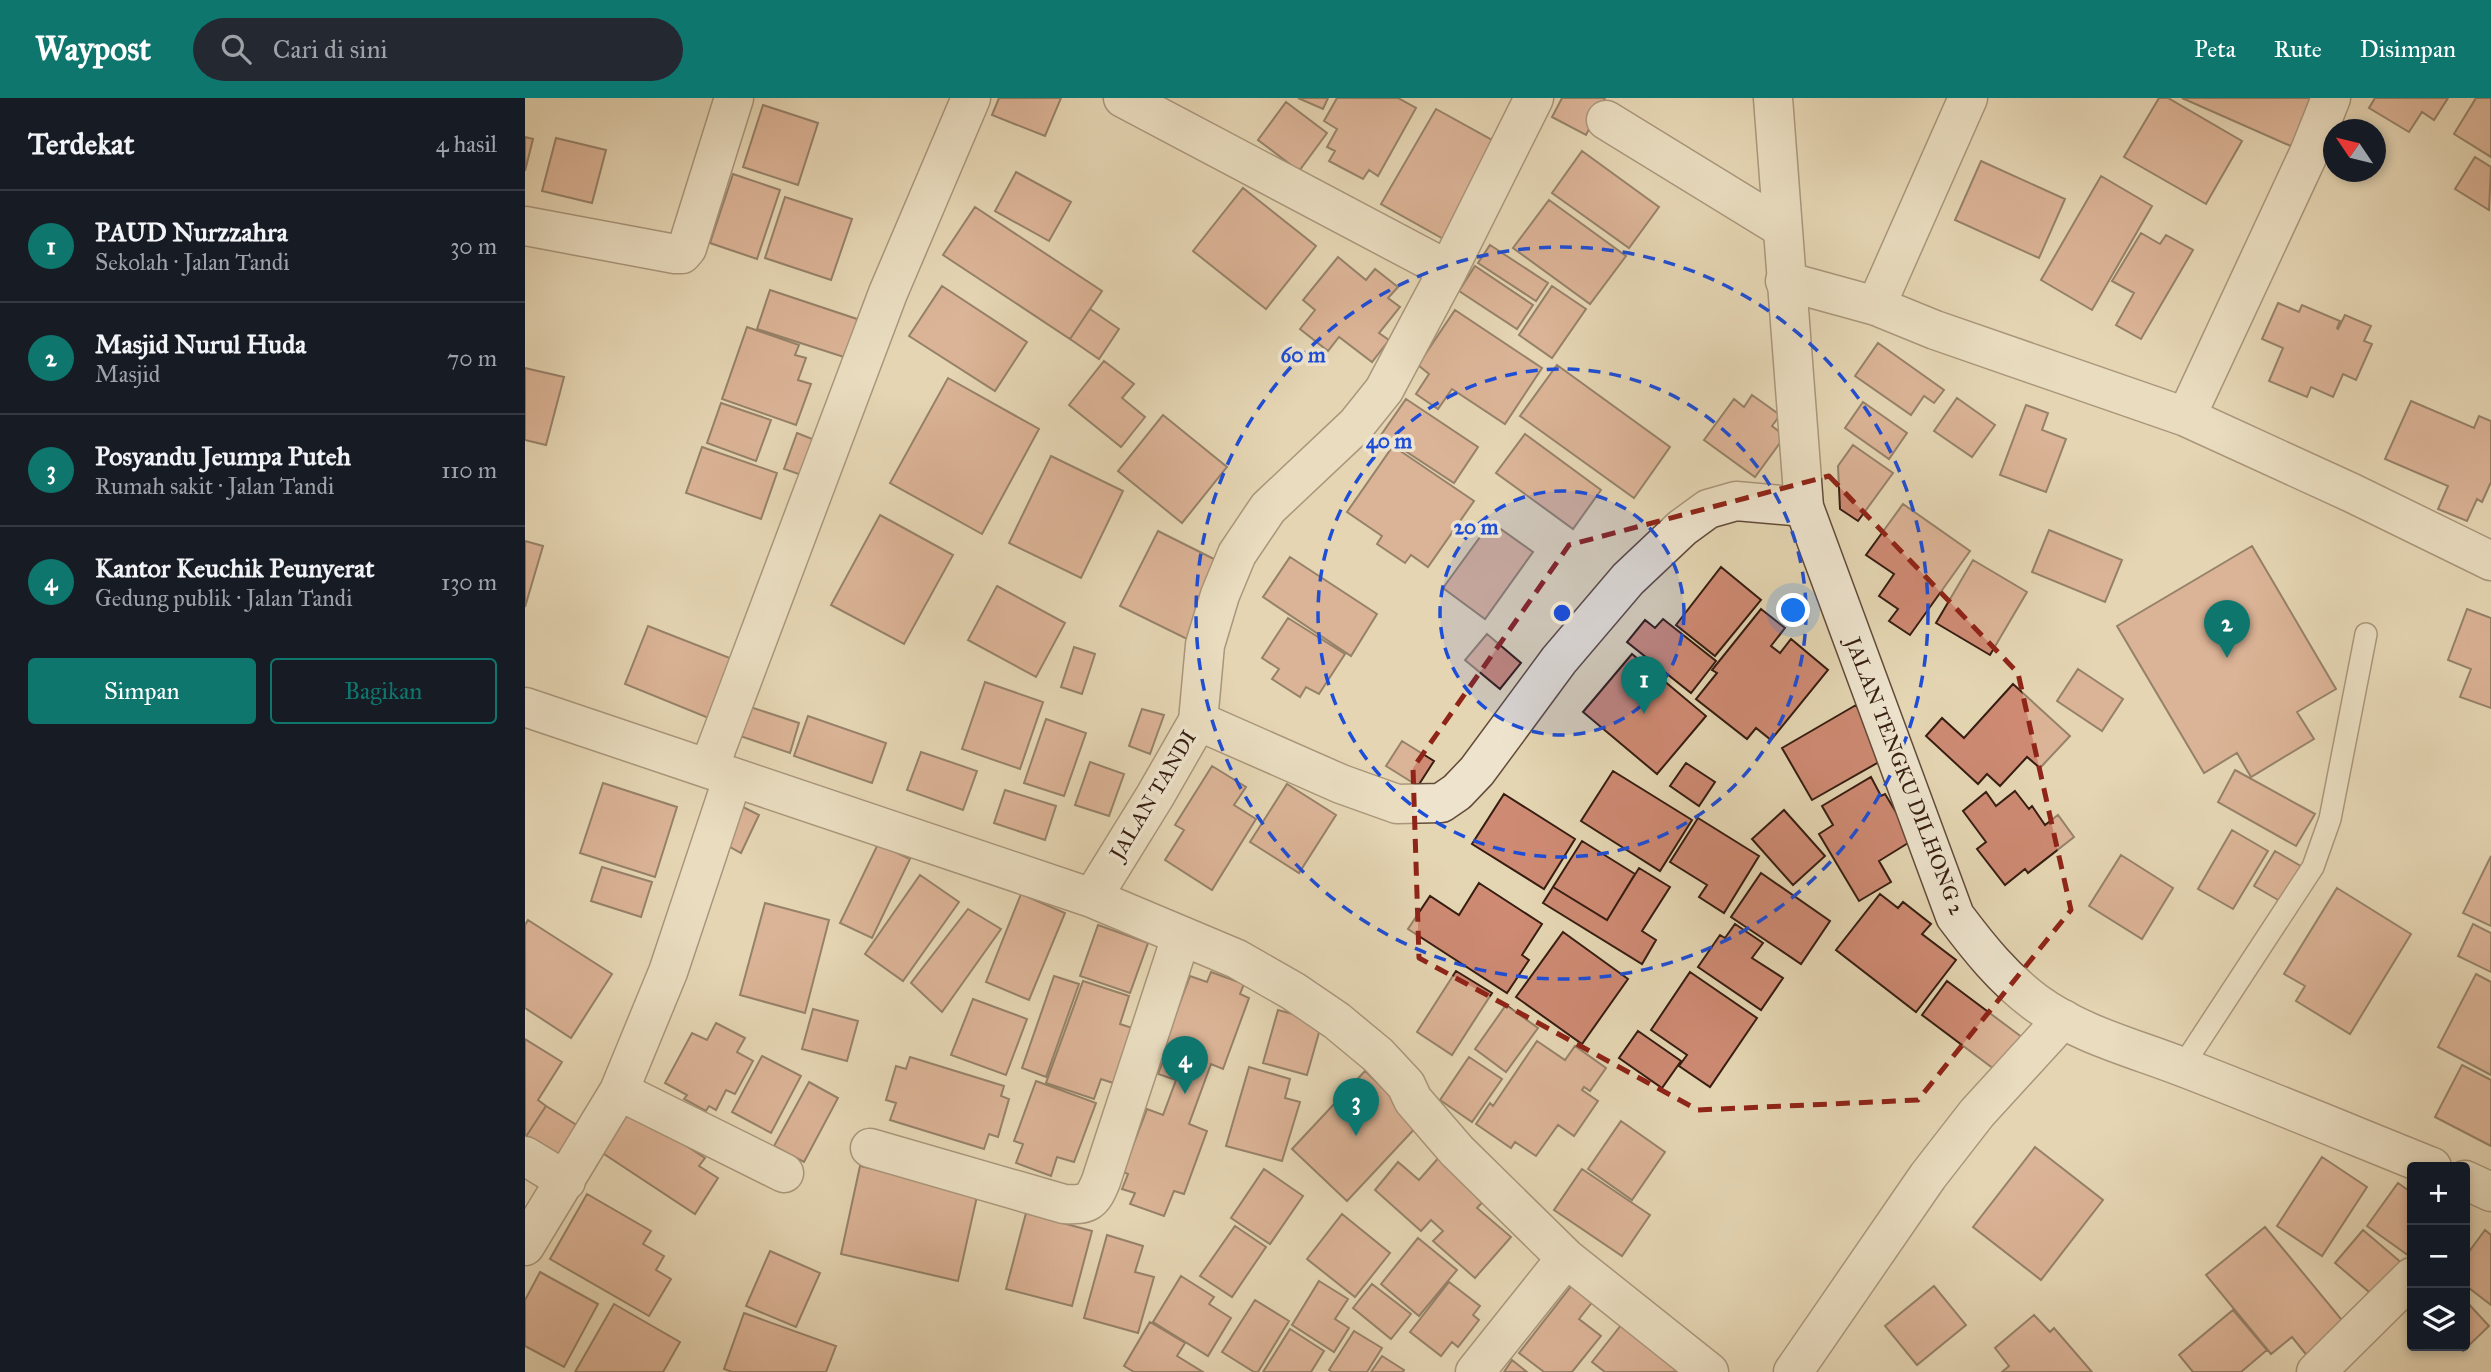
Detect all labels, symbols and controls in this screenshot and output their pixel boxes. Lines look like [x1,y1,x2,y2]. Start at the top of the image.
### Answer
search box [193,18,683,81]
text: Waypost [35,29,151,69]
icon: search [217,30,255,68]
text: Cari di sini [273,33,388,65]
text: Peta [2194,34,2236,64]
text: Rute [2274,34,2322,64]
text: Disimpan [2360,34,2456,64]
north arrow [2323,119,2386,182]
text: Terdekat [28,126,134,162]
text: 4 hasil [436,130,497,158]
text: PAUD Nurzzahra [95,216,288,248]
text: 1 [46,232,56,260]
text: 30 m [450,232,497,260]
text: Sekolah · Jalan Tandi [95,248,290,276]
text: Masjid Nurul Huda [95,328,306,360]
text: 60 m [1280,342,1326,368]
text: 2 [45,344,57,372]
text: 70 m [447,344,497,372]
text: Masjid [95,360,160,388]
text: 40 m [1366,428,1412,454]
text: Posyandu Jeumpa Puteh [95,440,351,472]
text: 3 [46,456,56,484]
text: 110 m [441,456,497,484]
text: Rumah sakit · Jalan Tandi [95,472,334,500]
text: 20 m [1454,514,1499,540]
text: Kantor Keuchik Peunyerat [95,552,374,584]
text: 4 [45,568,57,596]
text: 130 m [441,568,497,596]
text: Gedung publik · Jalan Tandi [95,584,352,612]
your location [1776,593,1810,627]
pin: 2 [2204,600,2250,658]
centre of rings [1550,601,1574,625]
street label: JALAN TENGKU DILHONG 2 [1839,632,1970,919]
pin: 1 [1621,656,1667,714]
button: Simpan [28,658,256,724]
button: Bagikan [270,658,497,724]
street label: JALAN TANDI [1103,726,1202,866]
pin: 4 [1162,1036,1208,1094]
pin: 3 [1333,1078,1379,1136]
map controls [2407,1162,2470,1351]
button: + [2407,1162,2470,1225]
button: − [2407,1225,2470,1288]
button: layers [2407,1288,2470,1351]

